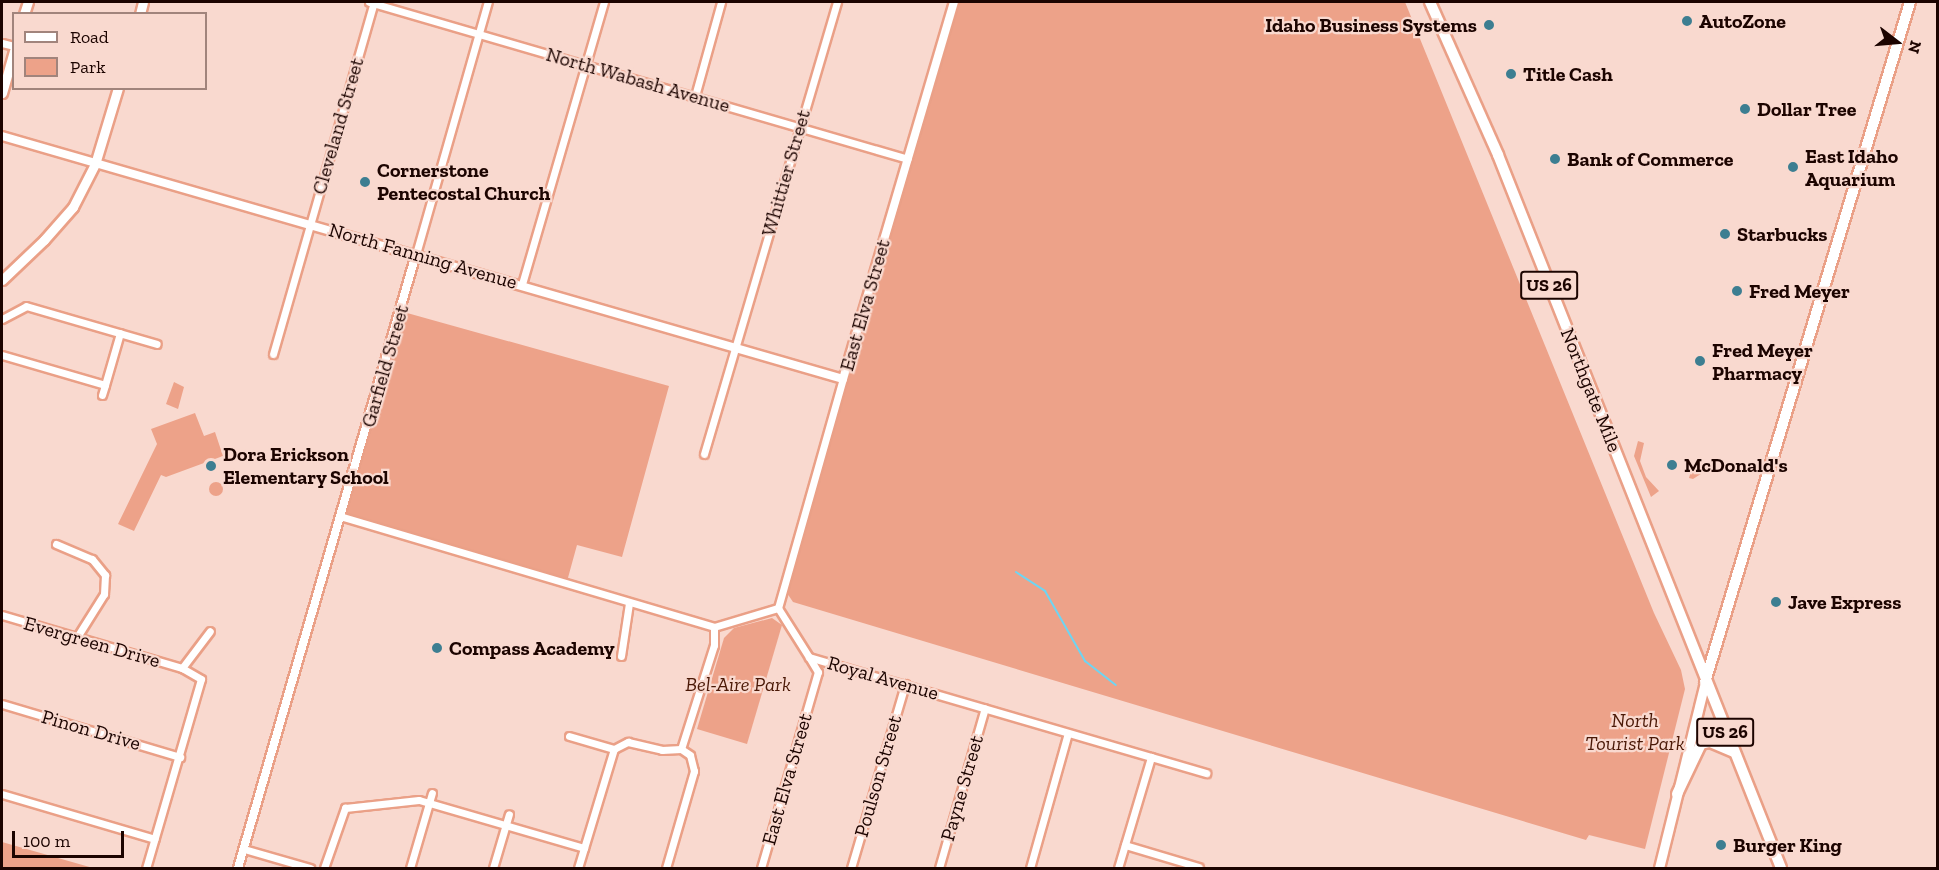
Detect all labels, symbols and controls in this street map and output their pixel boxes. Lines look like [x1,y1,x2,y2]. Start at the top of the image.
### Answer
place label: AutoZone [1699,9,1786,33]
legend [12,12,207,90]
north arrow [1867,12,1927,72]
place label: Idaho Business Systems [1265,13,1477,37]
marker: AutoZone [1680,14,1694,28]
marker: Idaho Business Systems [1482,18,1496,32]
text: Road [70,26,109,48]
text: N [1904,39,1926,56]
street label: North Wabash Avenue [543,42,733,118]
street label: Cleveland Street [307,55,369,197]
text: Park [70,56,106,78]
place label: Title Cash [1523,62,1613,86]
marker: Title Cash [1504,67,1518,81]
place label: Dollar Tree [1757,97,1857,121]
marker: Dollar Tree [1738,102,1752,116]
street label: Whittier Street [756,107,816,239]
place label: East Idaho Aquarium [1805,144,1898,191]
place label: Bank of Commerce [1567,147,1733,171]
marker: Bank of Commerce [1548,152,1562,166]
place label: Cornerstone Pentecostal Church [377,158,550,205]
marker: East Idaho Aquarium [1786,160,1800,174]
marker: Cornerstone Pentecostal Church [358,175,372,189]
street label: North Fanning Avenue [326,218,520,294]
place label: Starbucks [1737,222,1827,246]
marker: Starbucks [1718,227,1732,241]
street label: East Elva Street [835,236,895,374]
road number: US 26 [1519,270,1579,300]
place label: Fred Meyer [1749,279,1850,303]
marker: Fred Meyer [1730,284,1744,298]
street label: Garfield Street [356,302,414,430]
street label: Northgate Mile [1555,325,1627,455]
place label: Fred Meyer Pharmacy [1712,338,1813,385]
marker: Fred Meyer Pharmacy [1693,354,1707,368]
place label: Dora Erickson Elementary School [223,442,389,489]
place label: McDonald's [1684,453,1788,477]
marker: McDonald's [1665,458,1679,472]
marker: Dora Erickson Elementary School [204,459,218,473]
place label: Jave Express [1788,590,1901,614]
marker: Jave Express [1769,595,1783,609]
street label: Evergreen Drive [21,611,163,673]
place label: Compass Academy [449,636,615,660]
marker: Compass Academy [430,641,444,655]
street label: Royal Avenue [824,651,942,705]
park label: Bel-Aire Park [685,672,791,696]
street label: Pinon Drive [39,704,143,756]
park label: North Tourist Park [1585,709,1685,756]
street label: East Elva Street [757,710,817,848]
street label: Poulson Street [849,712,907,840]
road number: US 26 [1695,717,1755,747]
street label: Payne Street [935,732,989,844]
scale bar [15,819,128,857]
text: 100 m [23,830,70,852]
place label: Burger King [1733,833,1842,857]
marker: Burger King [1714,838,1728,852]

